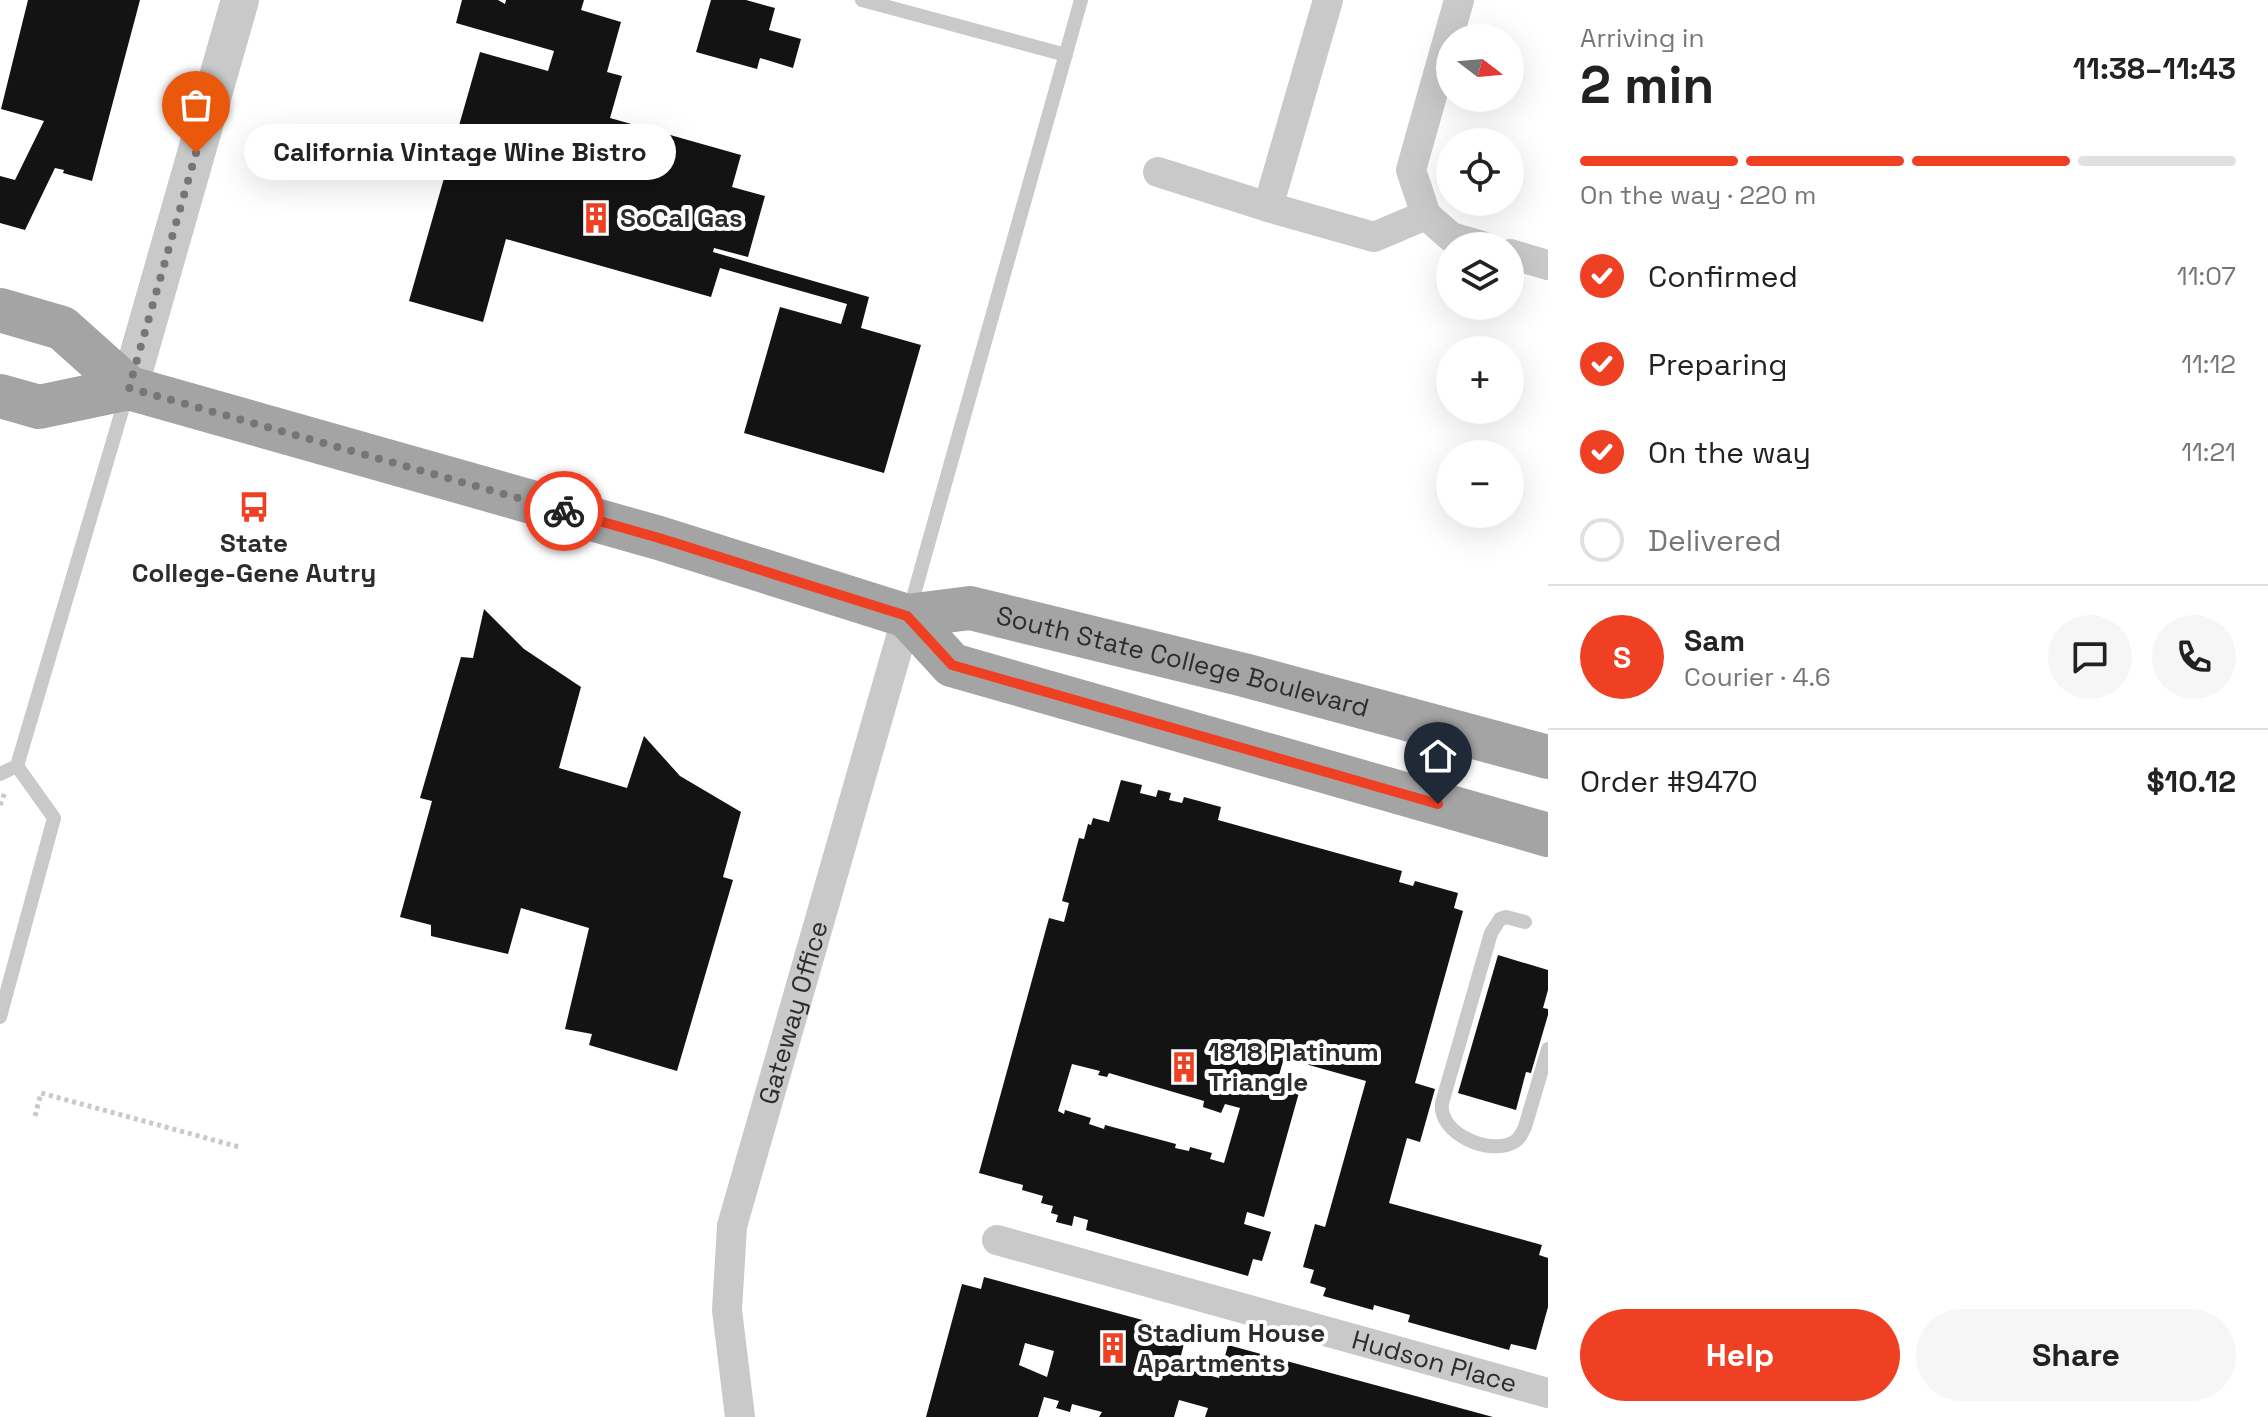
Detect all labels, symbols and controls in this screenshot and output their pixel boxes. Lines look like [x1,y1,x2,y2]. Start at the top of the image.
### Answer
text: Arriving in [1580,21,1704,55]
north arrow [1436,24,1524,112]
map controls [1436,24,1524,528]
text: 11:38–11:43 [2073,49,2236,88]
text: 2 min [1580,52,1714,118]
pin [162,71,230,153]
icon: bag [174,83,218,127]
callout: California Vintage Wine Bistro [244,125,676,181]
button: locate [1436,128,1524,216]
text: California Vintage Wine Bistro [273,135,647,169]
text: On the way · 220 m [1580,178,1816,212]
building icon: SoCal Gas [579,201,613,235]
place label: SoCal Gas [620,201,743,235]
button: layers [1436,232,1524,320]
icon: check [1580,254,1624,298]
text: Confirmed [1648,257,1798,296]
text: 11:07 [2177,259,2236,293]
button: + [1436,336,1524,424]
icon: check [1580,342,1624,386]
text: Preparing [1648,345,1787,384]
text: 11:12 [2181,347,2236,381]
icon: check [1580,430,1624,474]
text: On the way [1648,433,1811,472]
text: 11:21 [2181,435,2236,469]
button: − [1436,440,1524,528]
courier [524,471,604,551]
icon: bike [542,489,586,533]
bus stop icon: State College-Gene Autry [237,490,271,524]
text: Delivered [1648,521,1782,560]
place label: State College-Gene Autry [132,526,376,590]
street label: South State College Boulevard [993,598,1373,725]
button: chat [2048,615,2132,699]
button: phone [2152,615,2236,699]
text: Sam [1684,621,1745,660]
text: S [1613,638,1631,677]
text: Courier · 4.6 [1684,660,1831,694]
pin [1404,722,1472,804]
icon: home [1416,734,1460,778]
text: Order #9470 [1580,762,1758,801]
text: $10.12 [2146,762,2236,801]
street label: Gateway Office [751,917,836,1108]
place label: 1818 Platinum Triangle [1208,1035,1379,1099]
building icon: 1818 Platinum Triangle [1167,1050,1201,1084]
button: Help [1580,1309,1900,1401]
button: Share [1916,1309,2236,1401]
place label: Stadium House Apartments [1137,1316,1325,1380]
street label: Hudson Place [1348,1322,1521,1401]
building icon: Stadium House Apartments [1096,1331,1130,1365]

